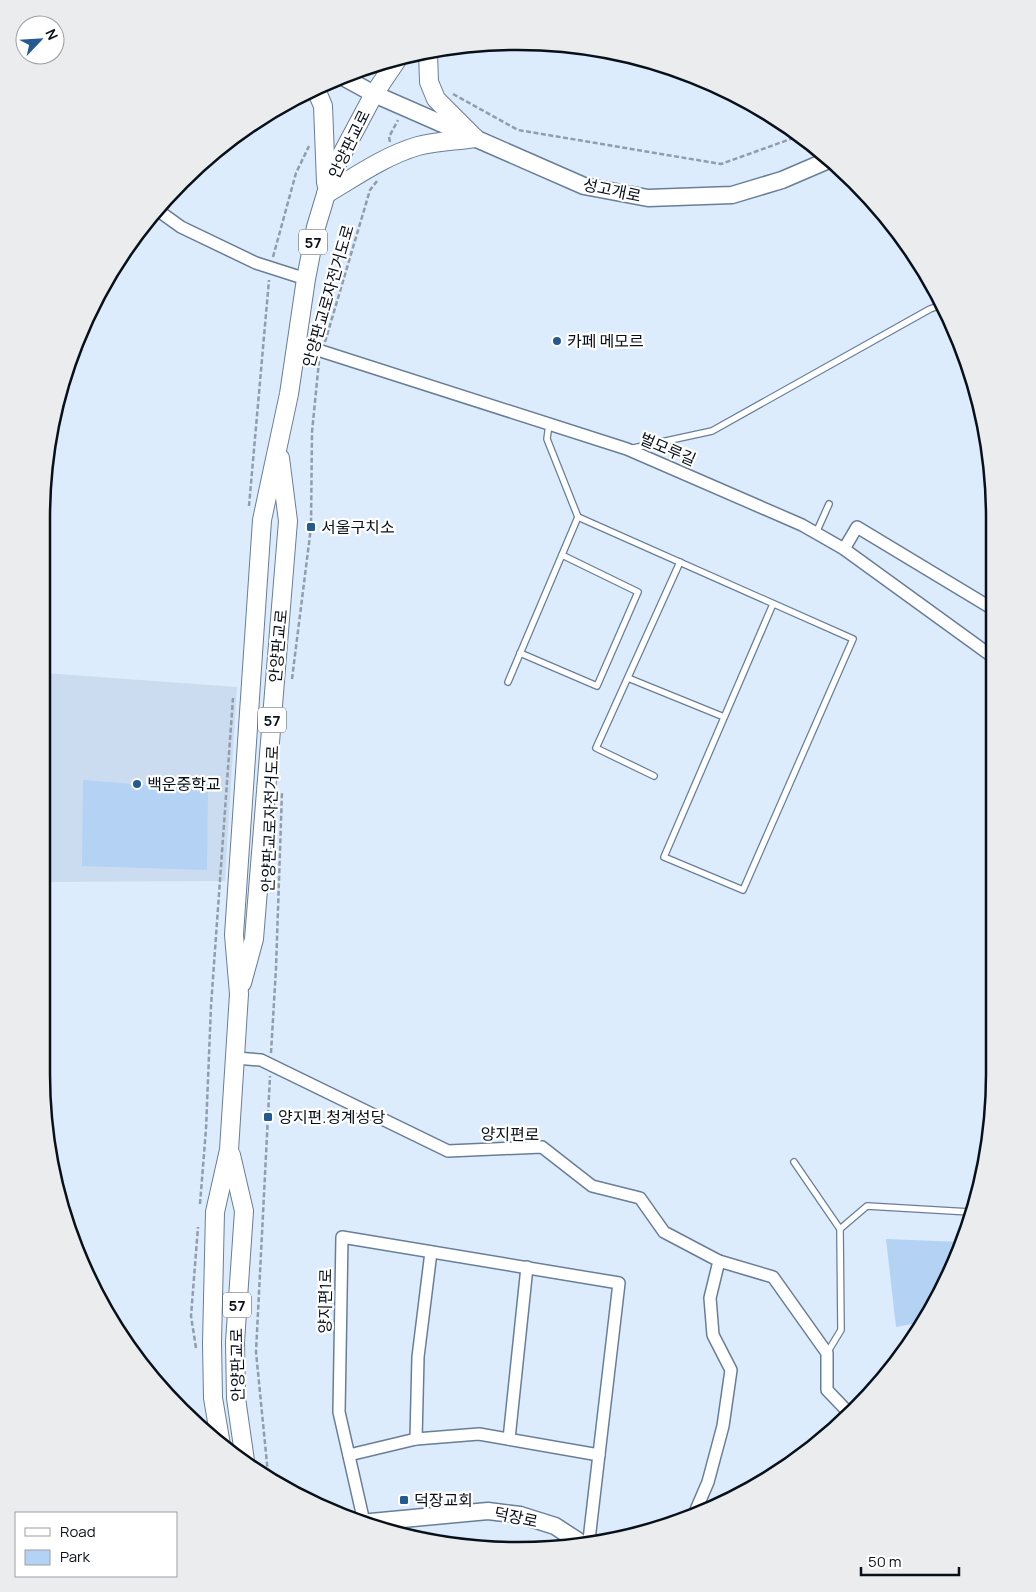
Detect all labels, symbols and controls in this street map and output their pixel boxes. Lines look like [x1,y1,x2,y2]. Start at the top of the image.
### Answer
north arrow [15,15,65,65]
text: N [41,26,63,43]
street label: 안양판교로 [323,106,375,182]
street label: 성고개로 [581,173,643,207]
street label: 안양판교로자전거도로 [297,222,359,370]
road number: 57 [299,230,327,254]
place label: 카페 메모르 [567,330,644,352]
marker: 카페 메모르 [551,335,563,347]
street label: 벌모루길 [637,427,699,471]
place label: 서울구치소 [321,516,395,538]
marker: 서울구치소 [305,521,317,533]
street label: 안양판교로 [264,608,292,684]
road number: 57 [258,708,286,732]
street label: 안양판교로자전거도로 [256,745,284,893]
place label: 백운중학교 [147,773,221,795]
marker: 백운중학교 [131,778,143,790]
place label: 양지편.청계성당 [278,1106,385,1128]
marker: 양지편.청계성당 [262,1111,274,1123]
street label: 양지편로 [480,1122,540,1146]
street label: 양지편1로 [313,1268,337,1334]
road number: 57 [223,1292,251,1318]
street label: 안양판교로 [225,1328,249,1402]
place label: 덕장교회 [414,1489,473,1511]
marker: 덕장교회 [398,1494,410,1506]
street label: 덕장로 [492,1502,540,1532]
legend [15,1512,178,1577]
text: Road [60,1521,96,1542]
scale bar [861,1544,958,1576]
text: Park [60,1546,90,1567]
text: 50 m [868,1551,902,1572]

